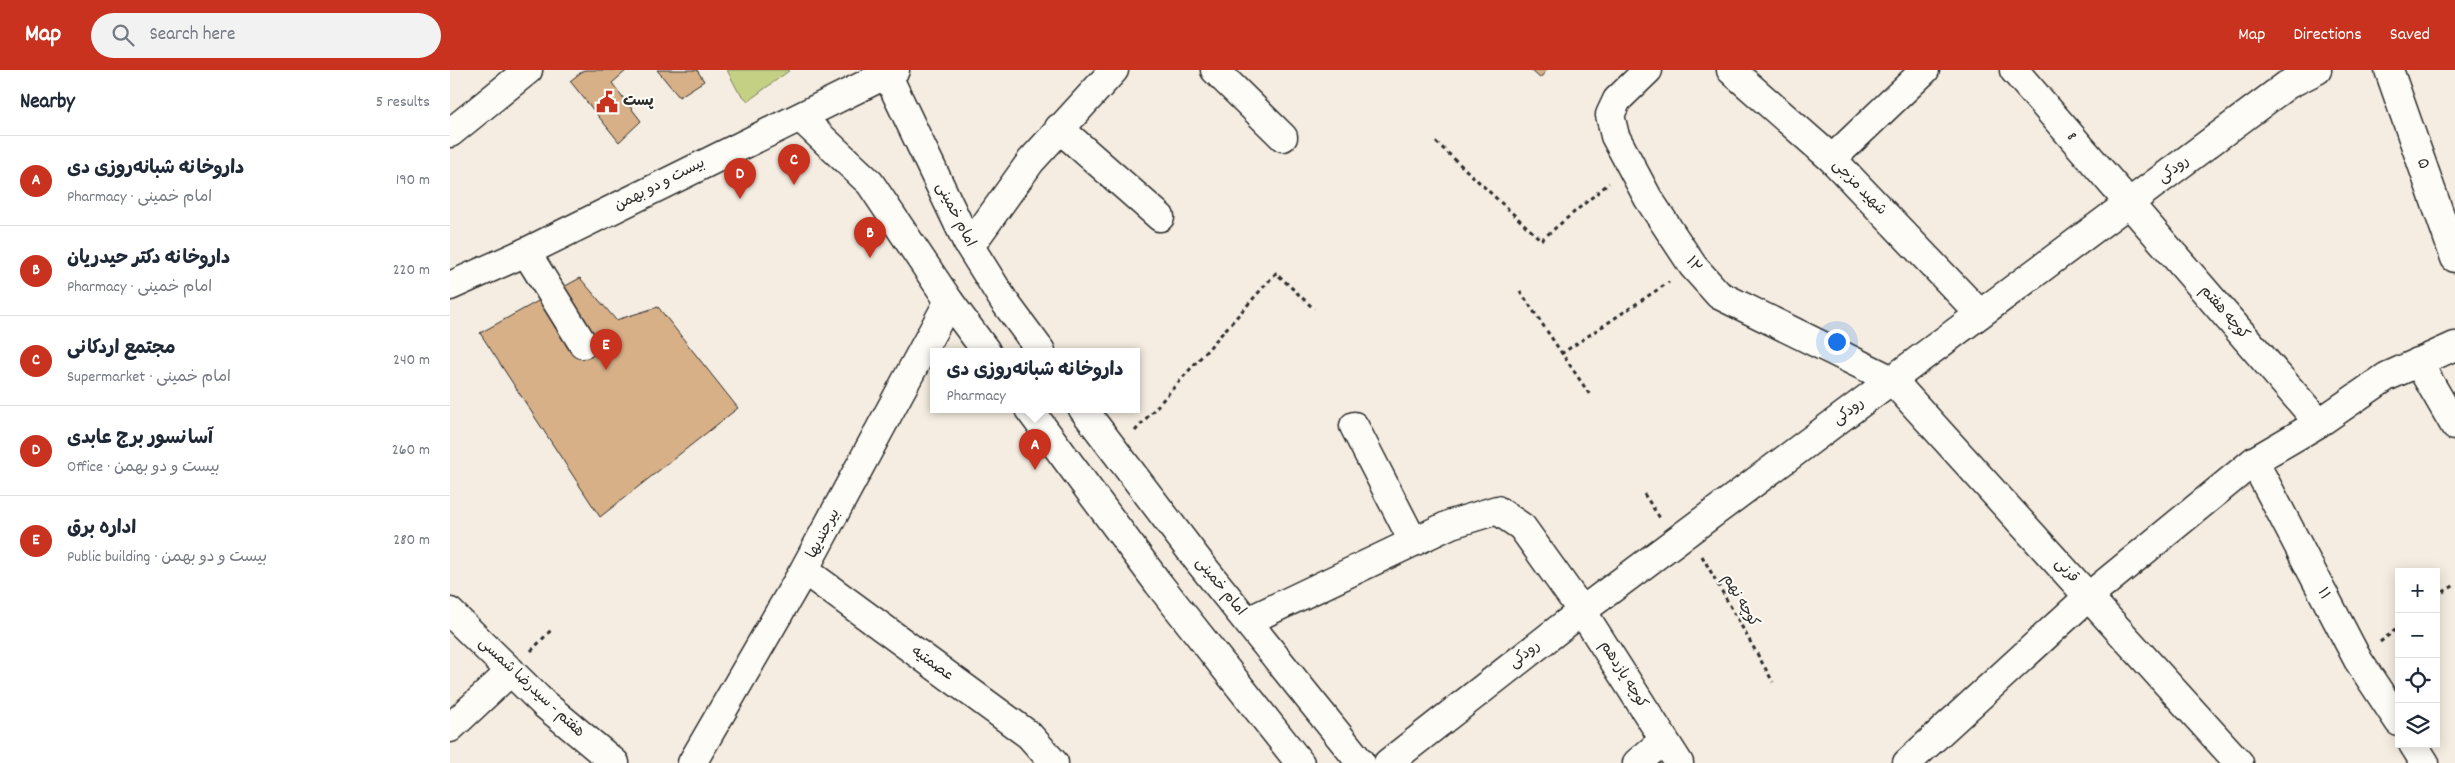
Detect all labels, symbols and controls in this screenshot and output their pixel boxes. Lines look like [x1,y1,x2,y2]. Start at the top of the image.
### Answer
search box [91,13,441,58]
text: Map [25,18,61,52]
icon: search [109,21,137,49]
text: Search here [149,22,235,49]
text: Map [2238,23,2265,48]
text: Directions [2293,23,2362,48]
text: Saved [2390,23,2430,48]
text: Nearby [20,88,75,118]
public building icon: پست [594,89,620,115]
text: 5 results [376,91,430,114]
place label: پست [623,91,654,113]
street label: 8 [2061,128,2081,146]
pin: C [778,144,810,185]
street label: رودکی [2154,151,2194,189]
street label: بیست و دو بهمن [611,153,709,217]
street label: شهید مزجی [1827,155,1891,221]
text: داروخانه شبانه‌روزی دی [67,156,244,183]
street label: ۵ [2410,156,2434,172]
pin: D [724,158,756,199]
text: A [32,169,40,192]
text: 190 m [396,169,430,192]
street label: امام خمینی [929,179,981,251]
text: Pharmacy · امام خمینی [67,186,212,209]
pin: B [854,217,886,258]
text: داروخانه دکتر حیدریان [67,246,230,273]
street label: ۱۲ [1680,252,1706,278]
text: B [32,259,40,282]
text: 220 m [393,259,430,282]
text: Pharmacy · امام خمینی [67,276,212,299]
street label: کوچه هفتم [2194,281,2254,345]
pin: E [590,329,622,370]
your location [1824,329,1850,355]
text: مجتمع اردکانی [67,336,176,363]
popup [930,348,1140,413]
text: C [32,349,40,372]
text: 240 m [393,349,430,372]
text: داروخانه شبانه‌روزی دی [946,358,1124,385]
text: Supermarket · امام خمینی [67,366,231,389]
text: Pharmacy [946,385,1006,408]
street label: رودکی [1829,393,1869,431]
text: آسانسور برج عابدی [67,426,213,453]
pin: A [1019,429,1051,470]
text: D [32,439,40,462]
text: 260 m [392,439,430,462]
text: Office · بیست و دو بهمن [67,456,220,479]
street label: بیرجندیها [802,505,846,563]
text: اداره برق [67,516,136,543]
text: E [32,529,40,552]
text: 280 m [393,529,430,552]
text: Public building · بیست و دو بهمن [67,546,267,569]
street label: امام خمینی [1189,553,1251,621]
street label: قرنی [2049,554,2083,588]
map controls [2395,568,2440,748]
button: + [2395,568,2440,613]
street label: کوچه نهم [1716,570,1764,632]
street label: ۱۱ [2311,584,2335,604]
button: − [2395,613,2440,658]
street label: هفتم - سیدرضا شمسی [473,633,589,743]
street label: رودکی [1505,636,1545,674]
street label: کوچه یازدهم [1593,637,1653,713]
street label: عصمتیه [906,641,958,687]
button: locate [2395,658,2440,703]
button: layers [2395,703,2440,748]

